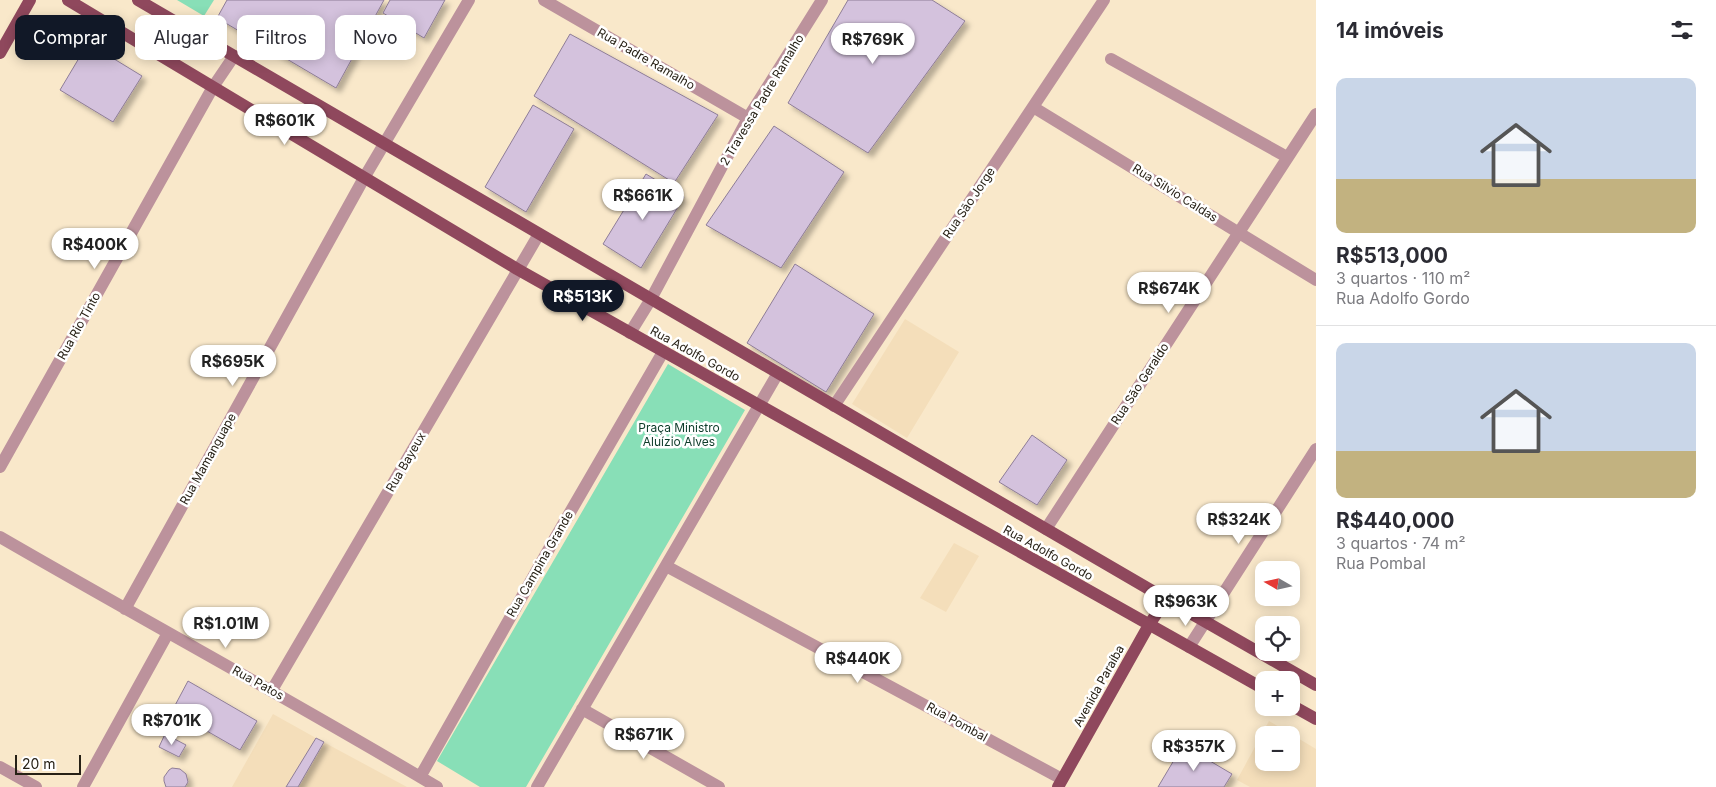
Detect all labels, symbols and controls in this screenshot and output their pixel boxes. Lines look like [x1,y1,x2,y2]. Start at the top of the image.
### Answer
chip: Comprar [15,15,125,60]
chip: Alugar [135,15,227,60]
chip: Filtros [237,15,325,60]
chip: Novo [335,15,416,60]
icon: filters [1668,16,1696,44]
text: 14 imóveis [1336,18,1444,43]
pin: R$769K [832,22,914,65]
street label: Rua Padre Ramalho [595,25,698,93]
text: R$769K [842,29,904,49]
street label: 2 Travessa Padre Ramalho [716,31,807,168]
pin: R$601K [244,104,326,146]
text: R$601K [255,110,315,130]
icon: home [1471,110,1561,200]
street label: Rua Silvio Caldas [1130,160,1221,225]
street label: Rua São Jorge [939,164,998,241]
pin: R$661K [602,178,684,221]
text: R$661K [613,185,673,205]
pin: R$400K [54,228,136,270]
text: R$400K [63,234,127,254]
text: R$513,000 [1336,243,1448,268]
text: 3 quartos · 110 m² [1336,268,1470,288]
pin: R$674K [1128,272,1210,314]
text: R$674K [1138,278,1200,298]
pin: R$513K [542,280,624,322]
text: R$513K [553,286,613,306]
text: Rua Adolfo Gordo [1336,288,1470,308]
street label: Rua Rio Tinto [54,289,103,362]
street label: Rua Adolfo Gordo [648,323,743,384]
street label: Rua São Geraldo [1108,340,1172,427]
pin: R$695K [192,344,274,387]
text: R$695K [201,351,265,371]
icon: home [1471,376,1561,466]
street label: Rua Mamanguape [176,410,239,507]
park label: Praça Ministro Aluízio Alves [638,420,720,449]
street label: Rua Bayeux [382,429,429,494]
pin: R$324K [1198,502,1280,545]
street label: Rua Campina Grande [503,508,576,619]
text: R$440,000 [1336,508,1454,533]
text: R$324K [1207,509,1271,529]
street label: Rua Adolfo Gordo [1001,522,1096,583]
text: 3 quartos · 74 m² [1336,533,1466,553]
text: Rua Pombal [1336,553,1426,573]
north arrow [1255,561,1300,606]
map controls [1255,561,1300,771]
pin: R$963K [1145,584,1227,627]
text: R$963K [1154,591,1218,611]
pin: R$1.01M [180,606,272,649]
text: R$1.01M [193,613,259,633]
button: locate [1255,616,1300,661]
pin: R$440K [817,642,899,684]
street label: Avenida Paraíba [1070,642,1127,729]
text: R$440K [826,648,890,668]
street label: Rua Patos [230,662,287,703]
button: + [1255,671,1300,716]
street label: Rua Pombal [924,699,990,744]
pin: R$701K [131,704,213,746]
text: R$701K [142,710,202,730]
pin: R$671K [603,718,685,760]
text: R$671K [614,724,674,744]
button: − [1255,726,1300,771]
pin: R$357K [1153,730,1235,772]
text: R$357K [1163,736,1225,756]
scale bar [15,752,81,775]
text: 20 m [22,755,56,772]

